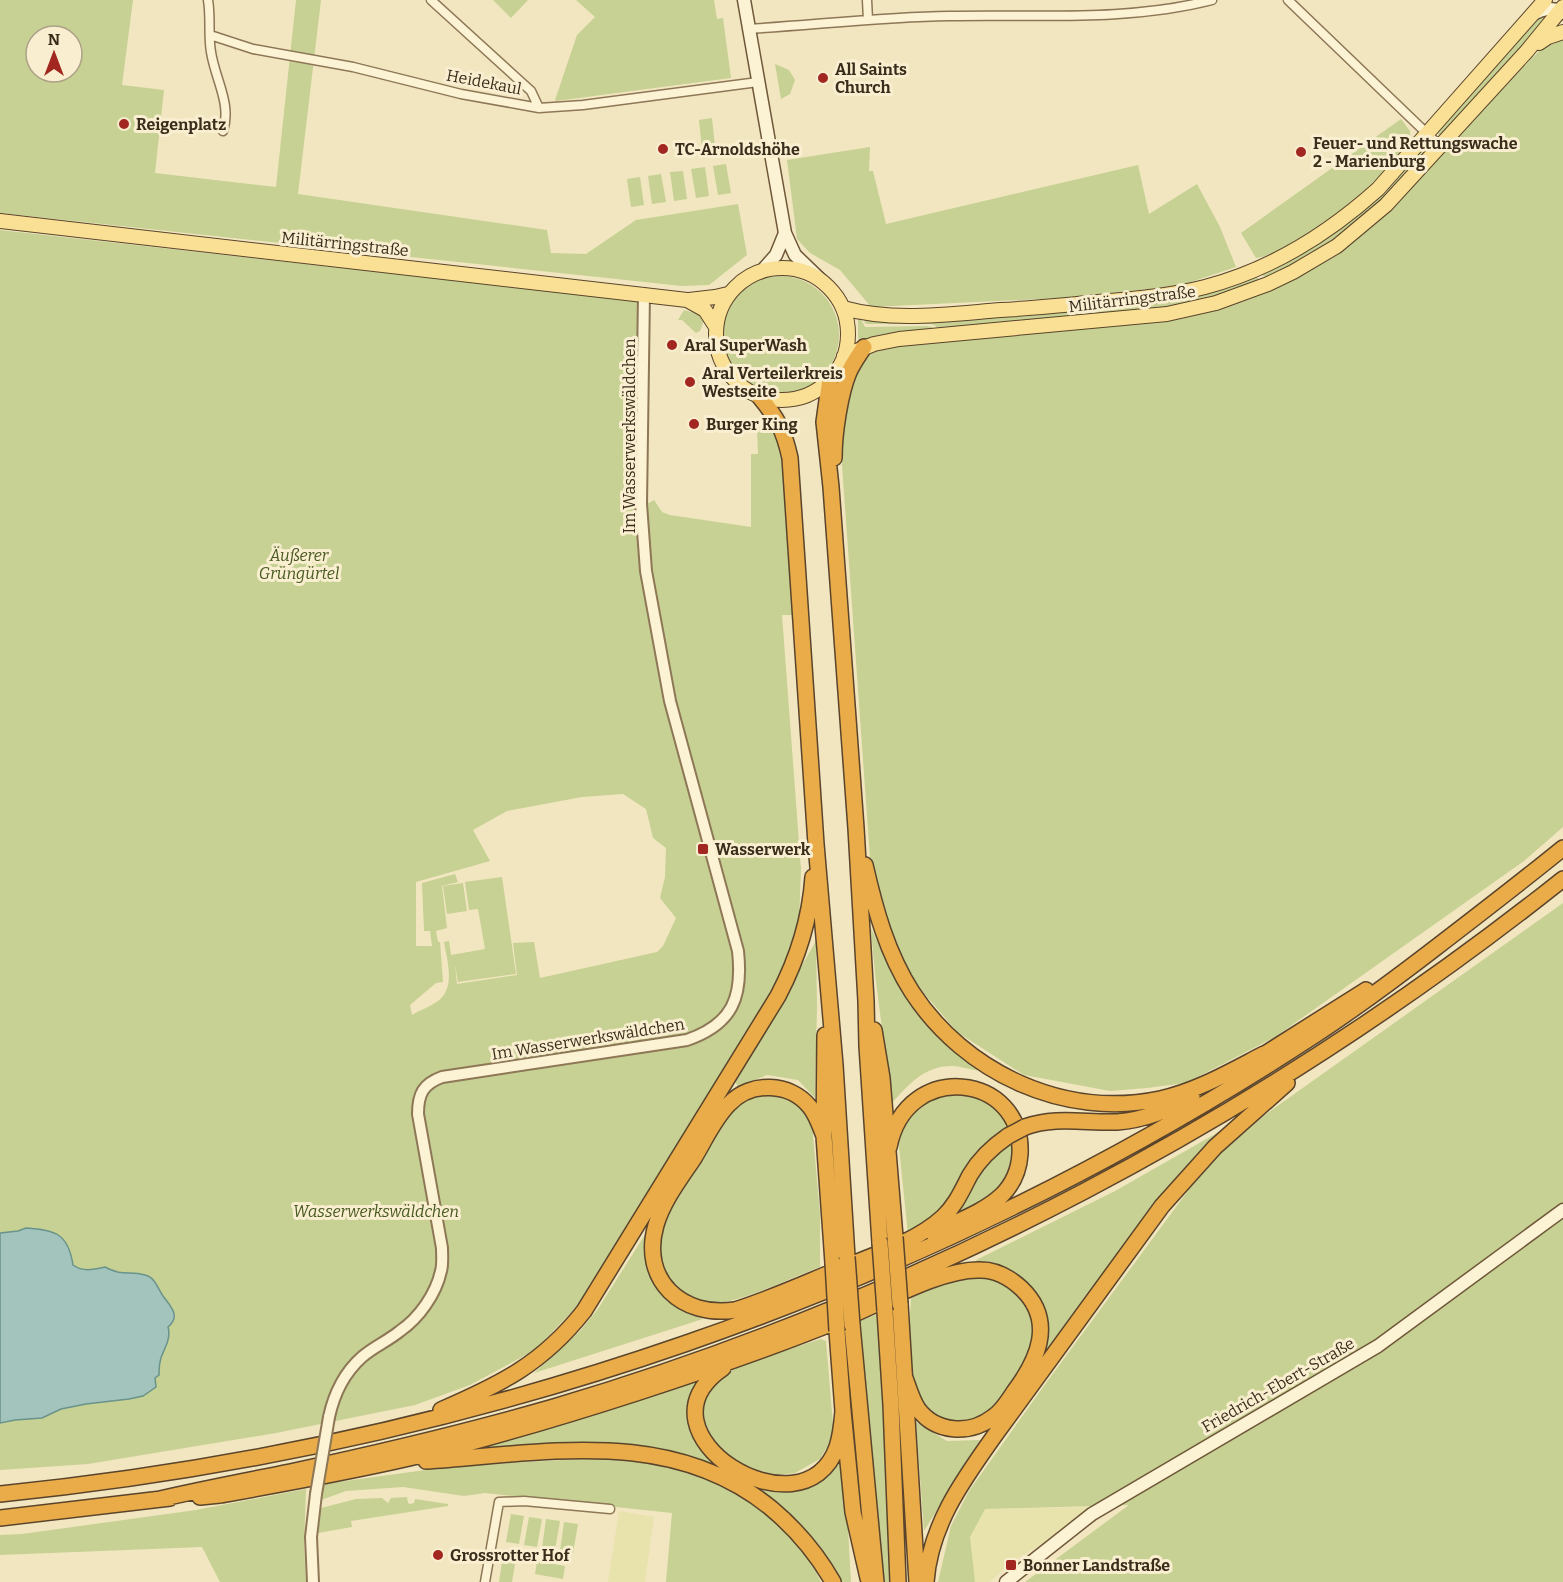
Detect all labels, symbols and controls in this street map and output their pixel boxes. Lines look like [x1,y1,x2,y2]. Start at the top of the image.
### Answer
north arrow [24,24,84,84]
text: N [48,30,60,49]
place label: All Saints Church [835,60,907,97]
street label: Heidekaul [445,65,524,99]
marker: All Saints Church [816,71,830,85]
place label: Reigenplatz [136,115,226,134]
marker: Reigenplatz [117,117,131,131]
place label: Feuer- und Rettungswache 2 - Marienburg [1313,134,1518,171]
place label: TC-Arnoldshöhe [675,140,800,159]
marker: TC-Arnoldshöhe [656,142,670,156]
marker: Feuer- und Rettungswache 2 - Marienburg [1294,145,1308,159]
street label: Militärringstraße [280,228,410,260]
street label: Militärringstraße [1067,282,1197,316]
place label: Aral SuperWash [684,336,807,355]
street label: Im Wasserwerkswäldchen [620,338,639,534]
marker: Aral SuperWash [665,338,679,352]
place label: Aral Verteilerkreis Westseite [702,364,843,401]
marker: Aral Verteilerkreis Westseite [683,375,697,389]
place label: Burger King [706,415,798,434]
marker: Burger King [687,417,701,431]
park label: Äußerer Grüngürtel [259,546,339,583]
place label: Wasserwerk [715,840,811,859]
marker: Wasserwerk [696,842,710,856]
street label: Im Wasserwerkswäldchen [490,1014,686,1064]
park label: Wasserwerkswäldchen [293,1202,459,1221]
street label: Friedrich-Ebert-Straße [1198,1334,1358,1436]
place label: Grossrotter Hof [450,1546,570,1565]
marker: Grossrotter Hof [431,1548,445,1562]
place label: Bonner Landstraße [1023,1556,1170,1575]
marker: Bonner Landstraße [1004,1558,1018,1572]

